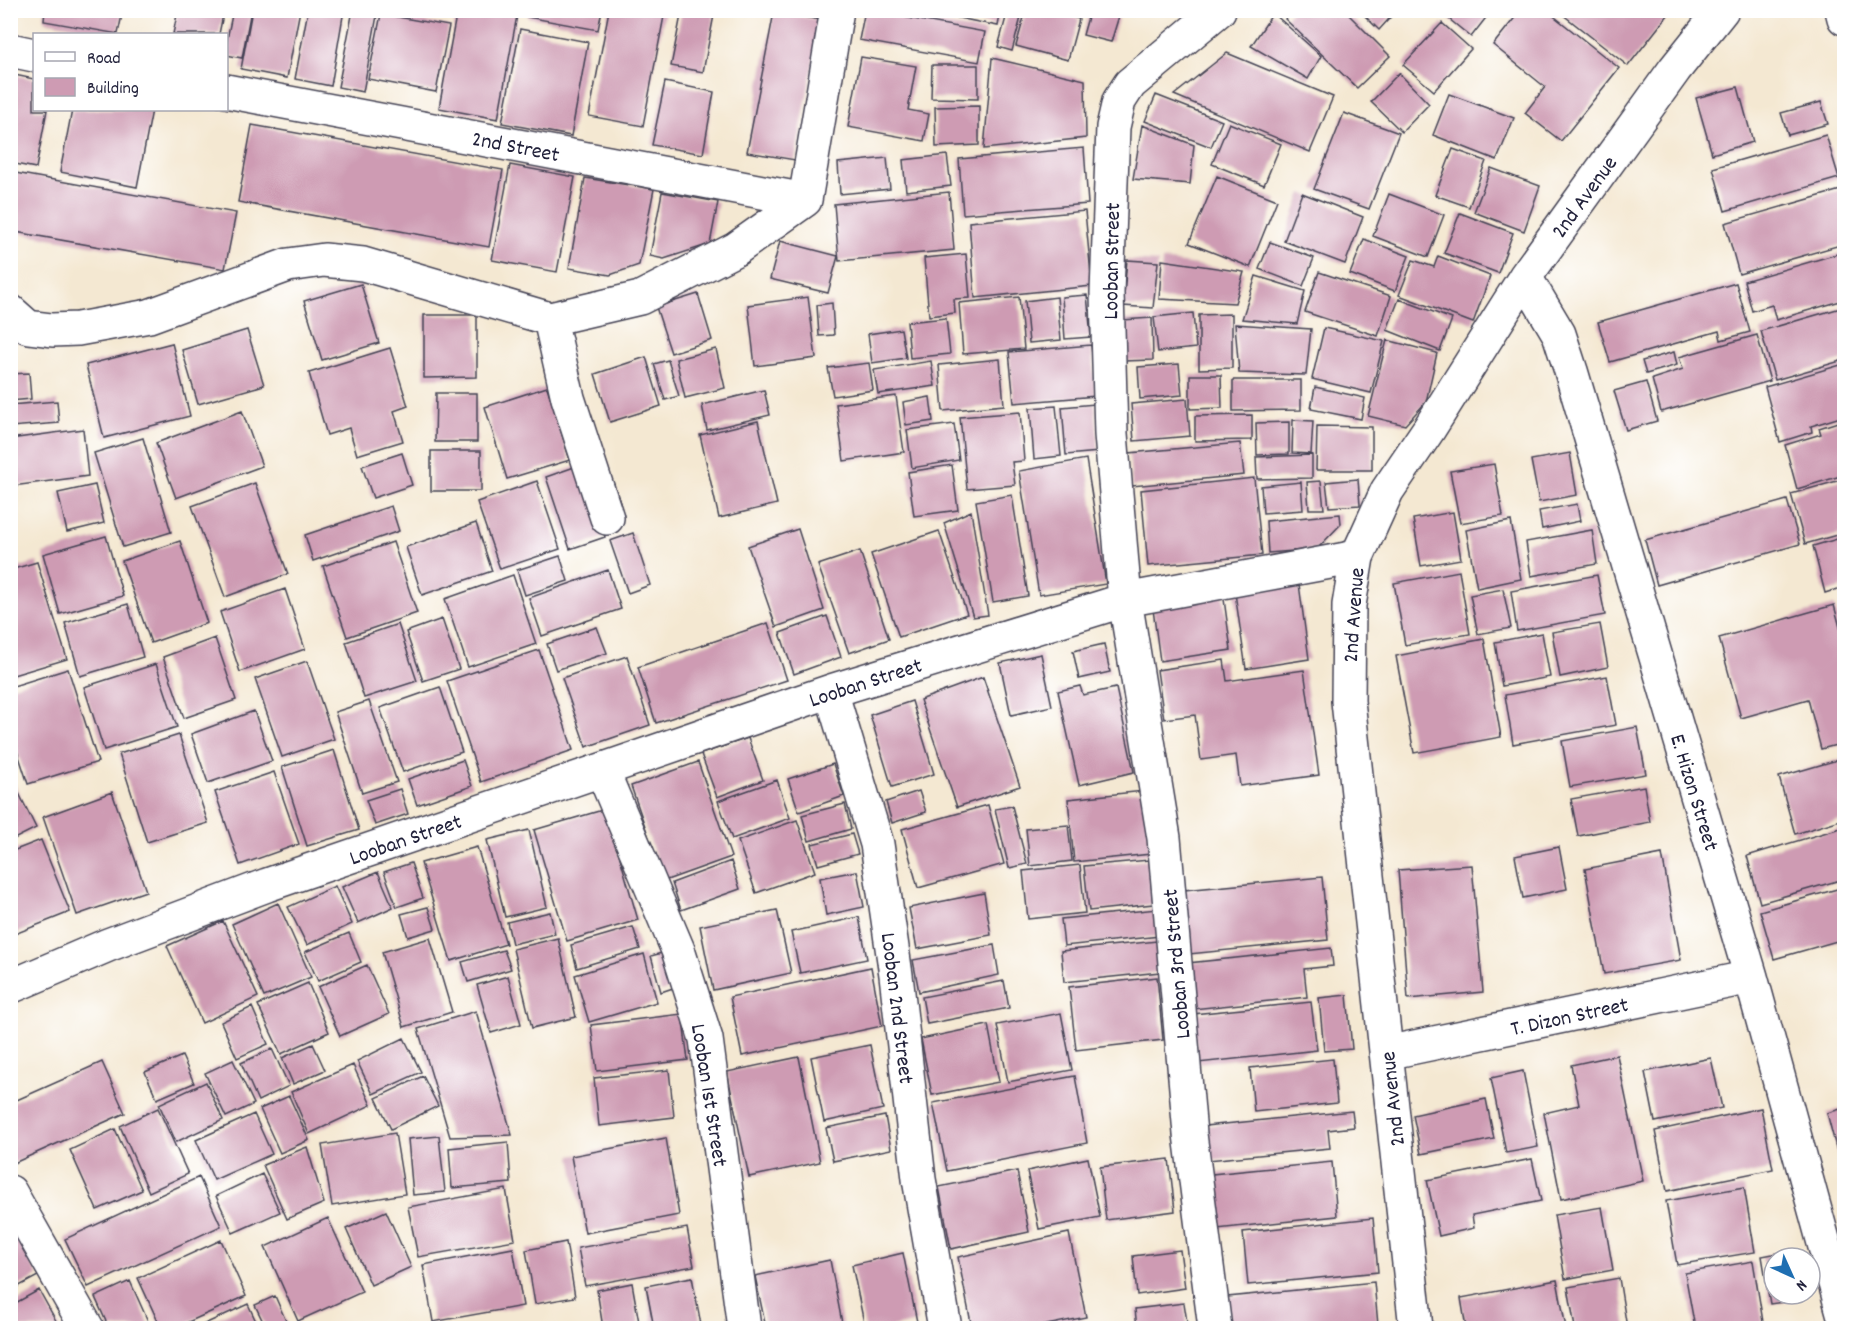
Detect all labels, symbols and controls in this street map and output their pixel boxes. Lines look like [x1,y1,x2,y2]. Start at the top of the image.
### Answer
legend [33,33,228,111]
text: Road [87,47,121,72]
text: Building [87,77,139,102]
street label: 2nd Street [469,125,562,172]
street label: 2nd Avenue [1545,150,1626,246]
street label: Looban Street [1097,202,1130,320]
street label: 2nd Avenue [1337,567,1374,664]
street label: Looban Street [806,651,927,717]
street label: E. Hizon Street [1660,731,1725,855]
street label: Looban Street [346,808,467,875]
street label: Looban 3rd Street [1156,887,1200,1040]
street label: Looban 2nd Street [871,931,920,1086]
street label: T. Dizon Street [1508,991,1631,1046]
street label: Looban 1st Street [681,1022,734,1169]
street label: 2nd Avenue [1374,1050,1415,1148]
north arrow [1762,1246,1822,1306]
text: N [1790,1274,1812,1296]

